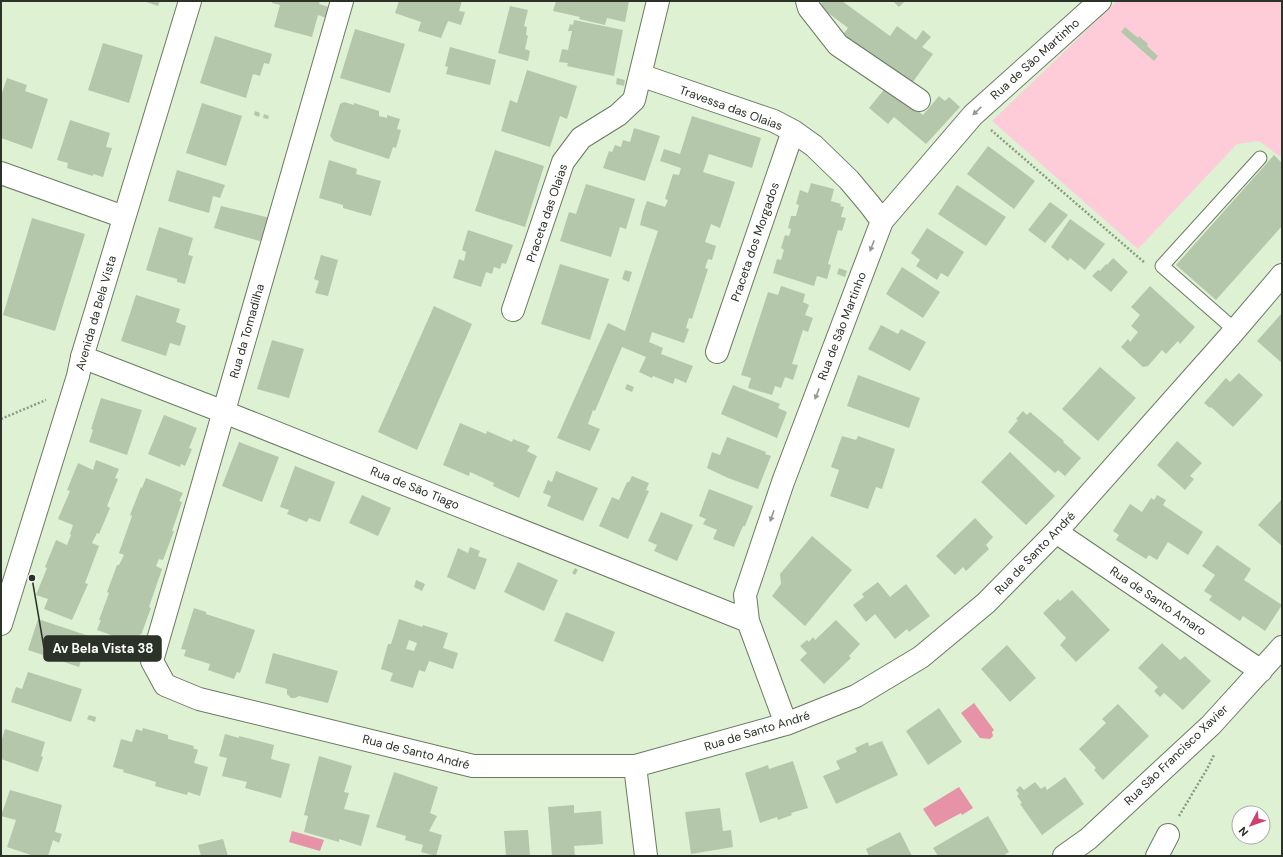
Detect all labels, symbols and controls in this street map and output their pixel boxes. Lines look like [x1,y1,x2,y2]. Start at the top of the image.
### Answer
street label: Rua de São Martinho [987,15,1083,103]
street label: Travessa das Olaias [677,82,785,134]
one-way arrow [972,107,982,116]
street label: Praceta das Olaias [523,162,571,264]
street label: Praceta dos Morgados [727,180,783,304]
one-way arrow [869,240,875,252]
street label: Avenida da Bela Vista [72,254,120,372]
street label: Rua de São Martinho [814,270,870,382]
street label: Rua da Tomadilha [226,282,268,380]
one-way arrow [813,388,819,400]
street label: Rua de São Tiago [368,463,462,513]
street label: Rua de Santo André [991,508,1079,598]
one-way arrow [769,510,775,522]
street label: Rua de Santo Amaro [1107,563,1209,639]
callout: Av Bela Vista 38 [44,636,161,661]
text: Av Bela Vista 38 [53,640,153,657]
street label: Rua São Francisco Xavier [1121,701,1232,809]
street label: Rua de Santo André [702,707,812,755]
street label: Rua de Santo André [361,731,471,773]
north arrow [1231,805,1271,845]
text: N [1236,824,1251,839]

